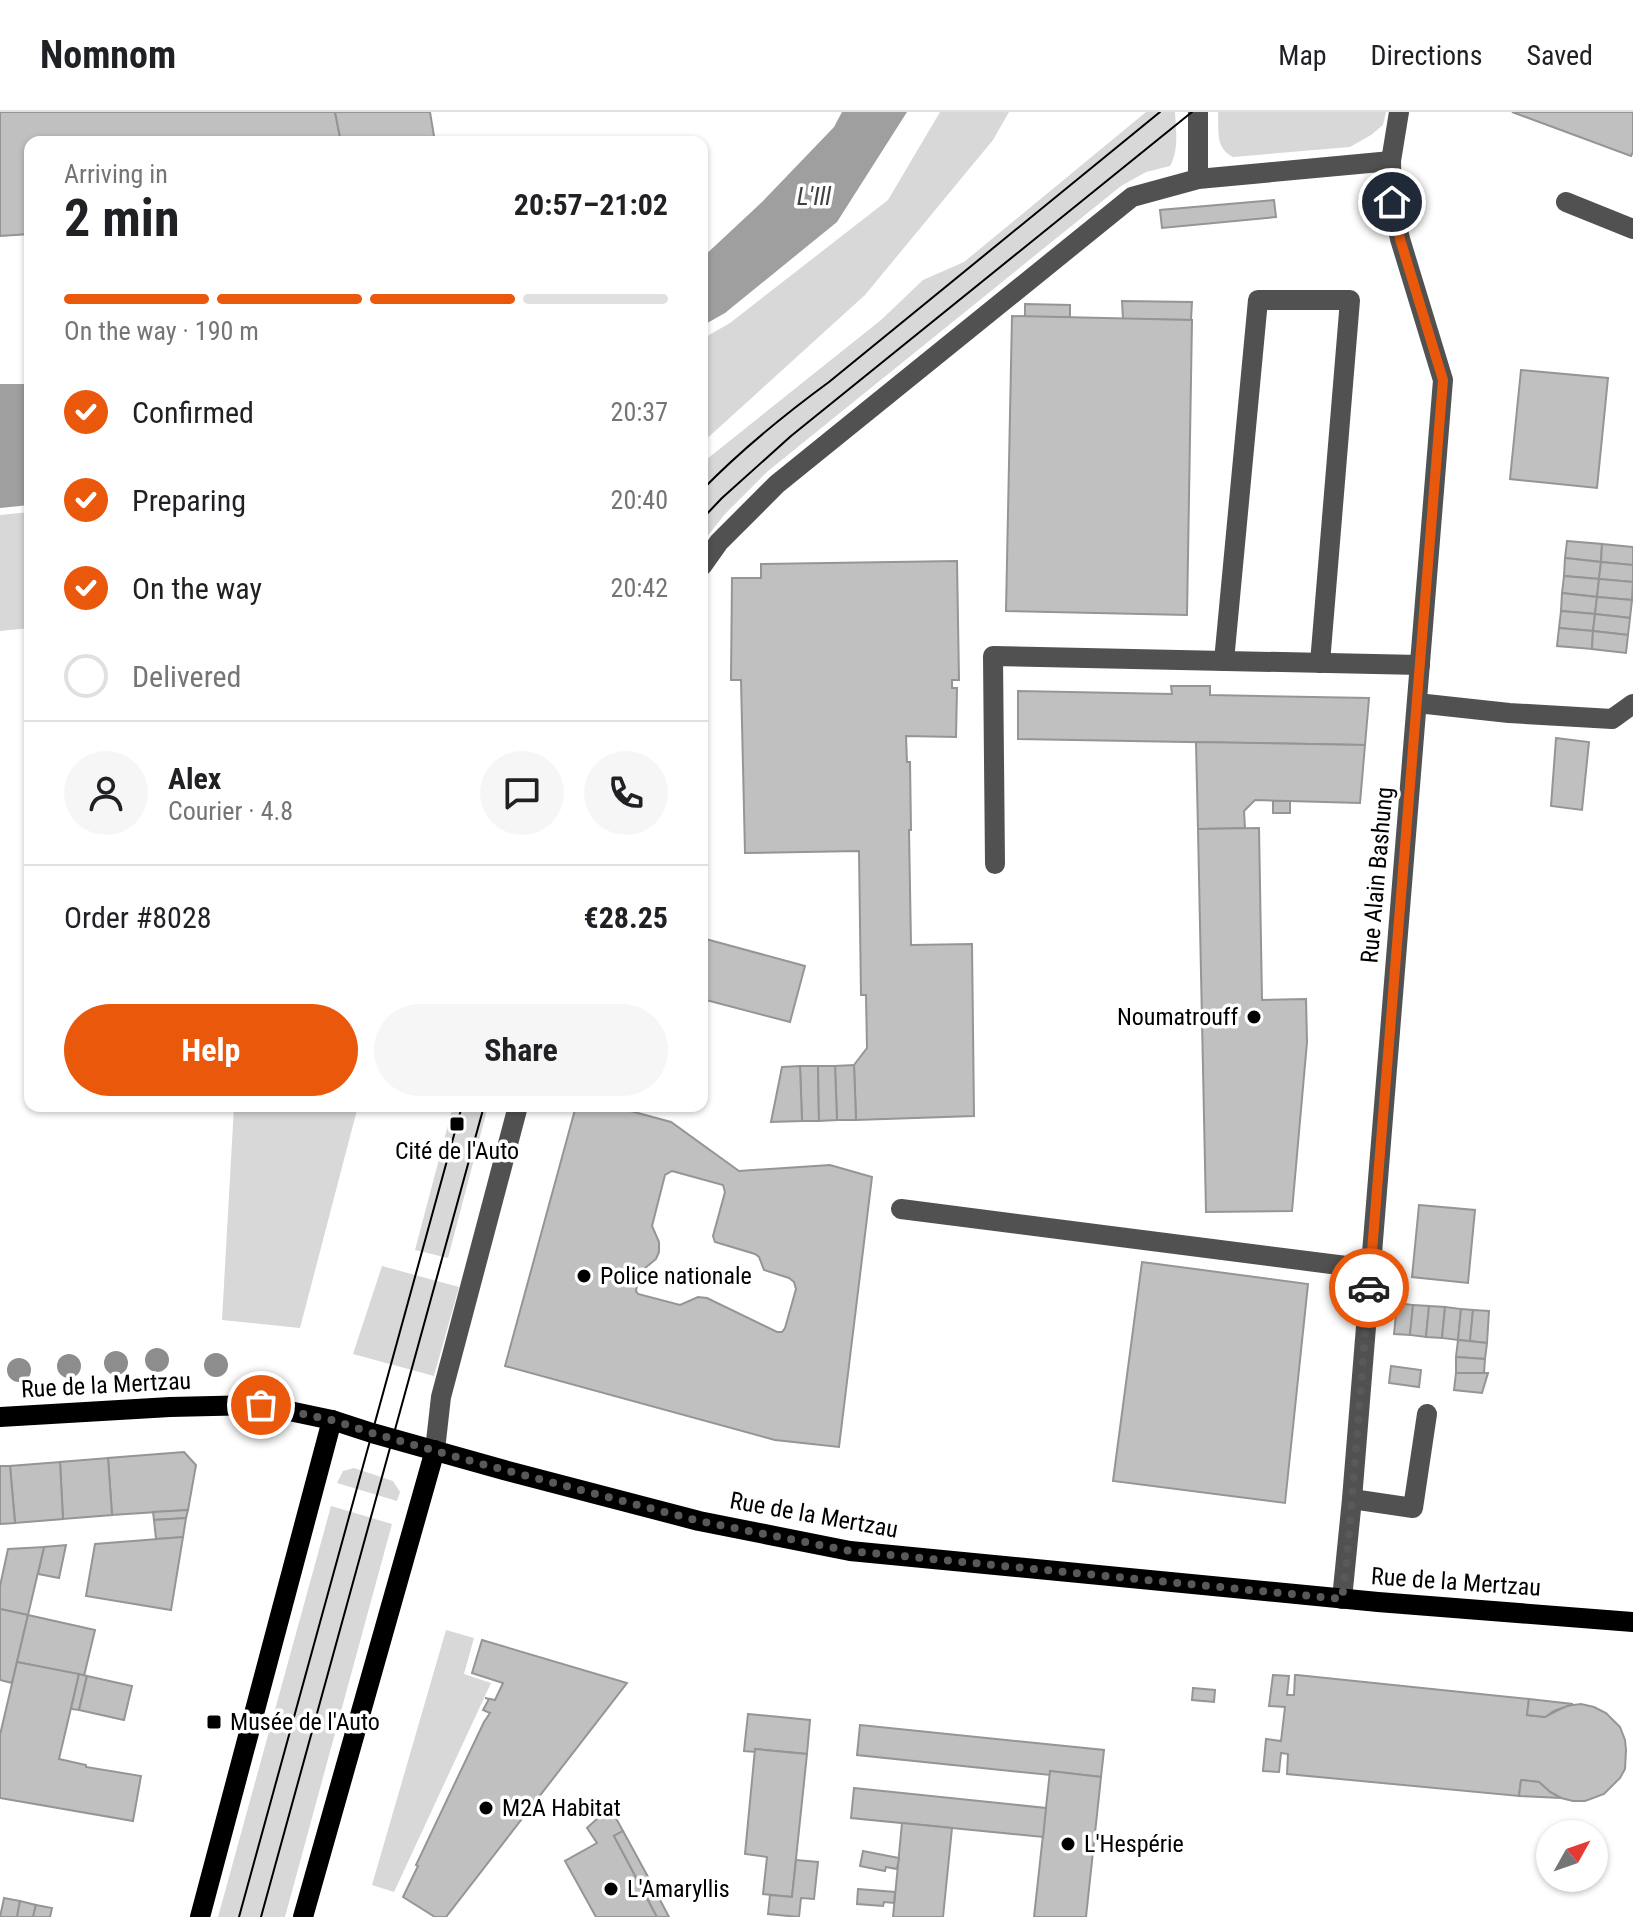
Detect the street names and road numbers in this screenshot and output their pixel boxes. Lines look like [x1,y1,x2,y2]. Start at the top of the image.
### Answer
street label: Rue Alain Bashung [1355,786,1399,964]
street label: Rue de la Mertzau [20,1367,192,1403]
street label: Rue de la Mertzau [728,1486,900,1544]
street label: Rue de la Mertzau [1370,1562,1542,1602]

